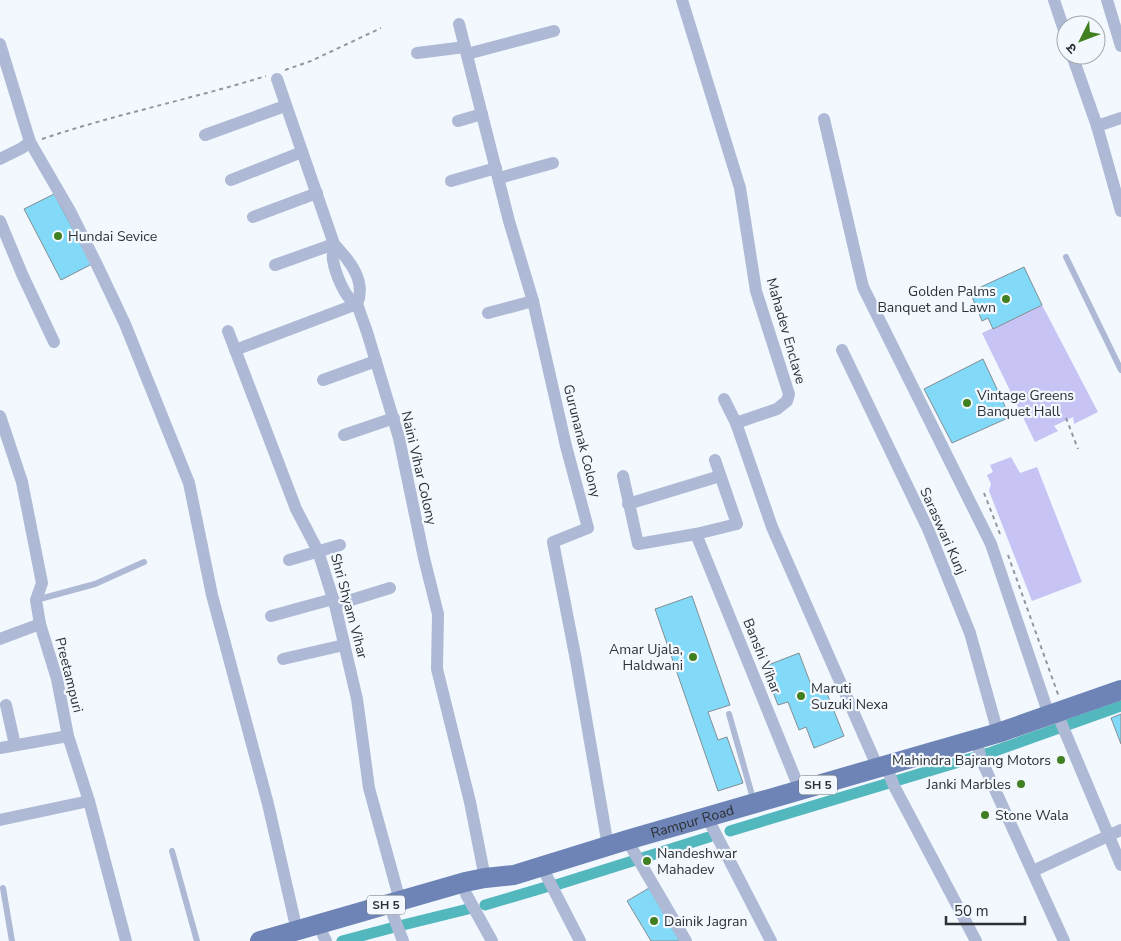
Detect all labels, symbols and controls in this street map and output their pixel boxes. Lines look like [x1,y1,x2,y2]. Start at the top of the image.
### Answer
north arrow [1056,15,1106,65]
text: उ [1061,38,1082,58]
place label: Hundai Sevice [68,227,157,246]
marker: Hundai Sevice [52,230,64,242]
street label: Mahadev Enclave [762,276,810,386]
place label: Golden Palms Banquet and Lawn [877,282,996,317]
marker: Golden Palms Banquet and Lawn [1000,293,1012,305]
street label: Gurunanak Colony [559,382,605,500]
place label: Vintage Greens Banquet Hall [976,386,1074,421]
marker: Vintage Greens Banquet Hall [961,397,973,409]
street label: Naini Vihar Colony [397,409,442,528]
street label: Saraswari Kunj [915,484,971,578]
street label: Shri Shyam Vihar [326,551,372,661]
street label: Banshi Vihar [738,616,786,696]
street label: Preetampuri [50,635,88,715]
place label: Amar Ujala, Haldwani [609,640,683,675]
marker: Amar Ujala, Haldwani [687,651,699,663]
place label: Maruti Suzuki Nexa [811,679,888,714]
marker: Maruti Suzuki Nexa [795,690,807,702]
place label: Mahindra Bajrang Motors [892,751,1051,770]
marker: Mahindra Bajrang Motors [1055,754,1067,766]
place label: Janki Marbles [925,775,1011,794]
road number: SH 5 [799,776,837,794]
marker: Janki Marbles [1015,778,1027,790]
street label: Rampur Road [648,800,736,842]
place label: Stone Wala [995,806,1069,825]
marker: Stone Wala [979,809,991,821]
place label: Nandeshwar Mahadev [657,844,737,879]
marker: Nandeshwar Mahadev [641,855,653,867]
scale bar [946,894,1025,926]
road number: SH 5 [367,896,405,914]
text: 50 m [954,901,989,921]
place label: Dainik Jagran [664,912,747,931]
marker: Dainik Jagran [648,915,660,927]

